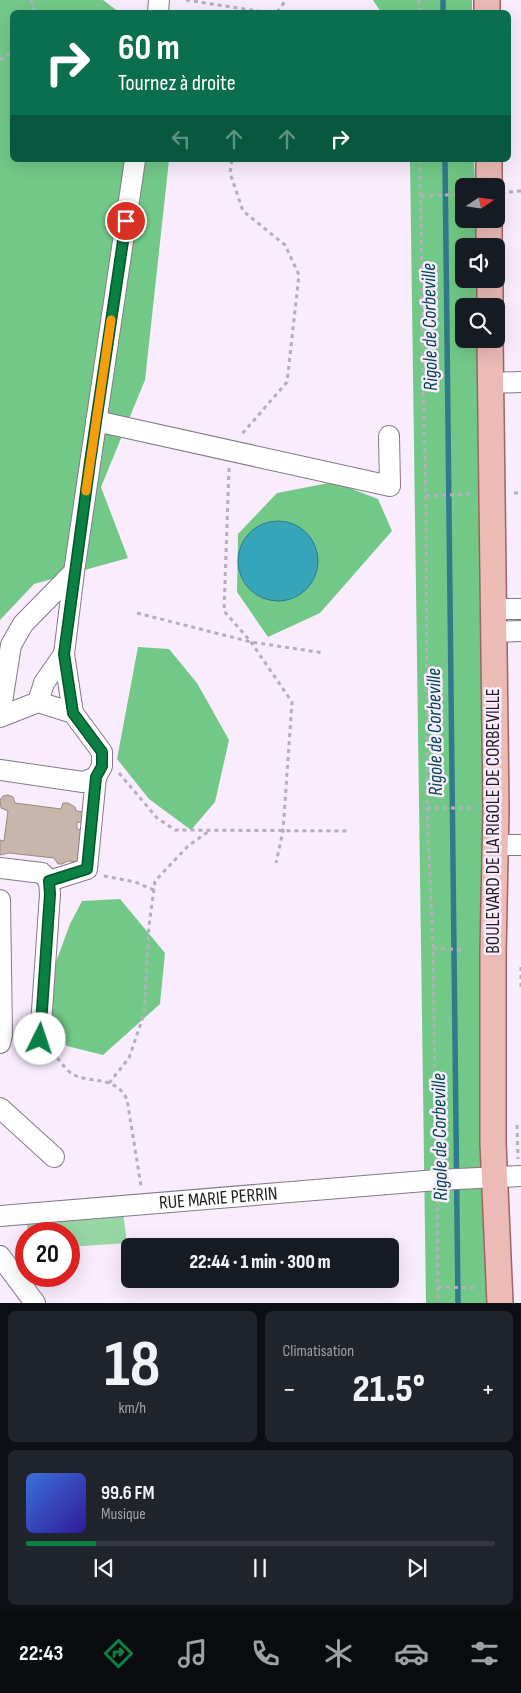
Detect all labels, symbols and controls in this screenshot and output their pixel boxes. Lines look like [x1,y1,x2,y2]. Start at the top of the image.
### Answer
text: 60 m [118,27,180,70]
icon: right [35,30,100,95]
text: Tournez à droite [118,70,235,97]
icon: left [167,125,195,153]
icon: ahead [220,125,248,153]
icon: ahead [273,125,301,153]
icon: right [326,125,354,153]
north arrow [455,178,505,228]
map controls [455,178,505,348]
pin [105,200,147,242]
icon: arrive [112,207,140,235]
button: sound [455,238,505,288]
water label: Rigole de Corbeville [417,263,443,391]
button: search [455,298,505,348]
water label: Rigole de Corbeville [422,668,448,796]
street label: BOULEVARD DE LA RIGOLE DE CORBEVILLE [482,688,505,954]
position arrow [13,1012,65,1064]
water label: Rigole de Corbeville [427,1073,453,1201]
street label: RUE MARIE PERRIN [158,1182,278,1214]
speed limit sign: 20 [15,1222,80,1287]
text: 22:44 · 1 min · 300 m [190,1251,330,1274]
text: 18 [104,1327,160,1405]
text: Climatisation [283,1342,354,1361]
text: 21.5° [353,1367,425,1412]
text: − [283,1373,296,1406]
text: + [481,1373,495,1406]
text: km/h [118,1399,146,1418]
text: 99.6 FM [101,1482,155,1505]
text: Musique [101,1505,146,1524]
icon: previous [90,1554,118,1582]
icon: pause [246,1554,274,1582]
icon: next [403,1554,431,1582]
icon: directions [101,1636,136,1671]
icon: music [175,1636,210,1671]
icon: phone [248,1636,283,1671]
icon: climate [321,1636,356,1671]
icon: car [394,1636,429,1671]
icon: filters [467,1636,502,1671]
text: 22:43 [19,1640,63,1667]

